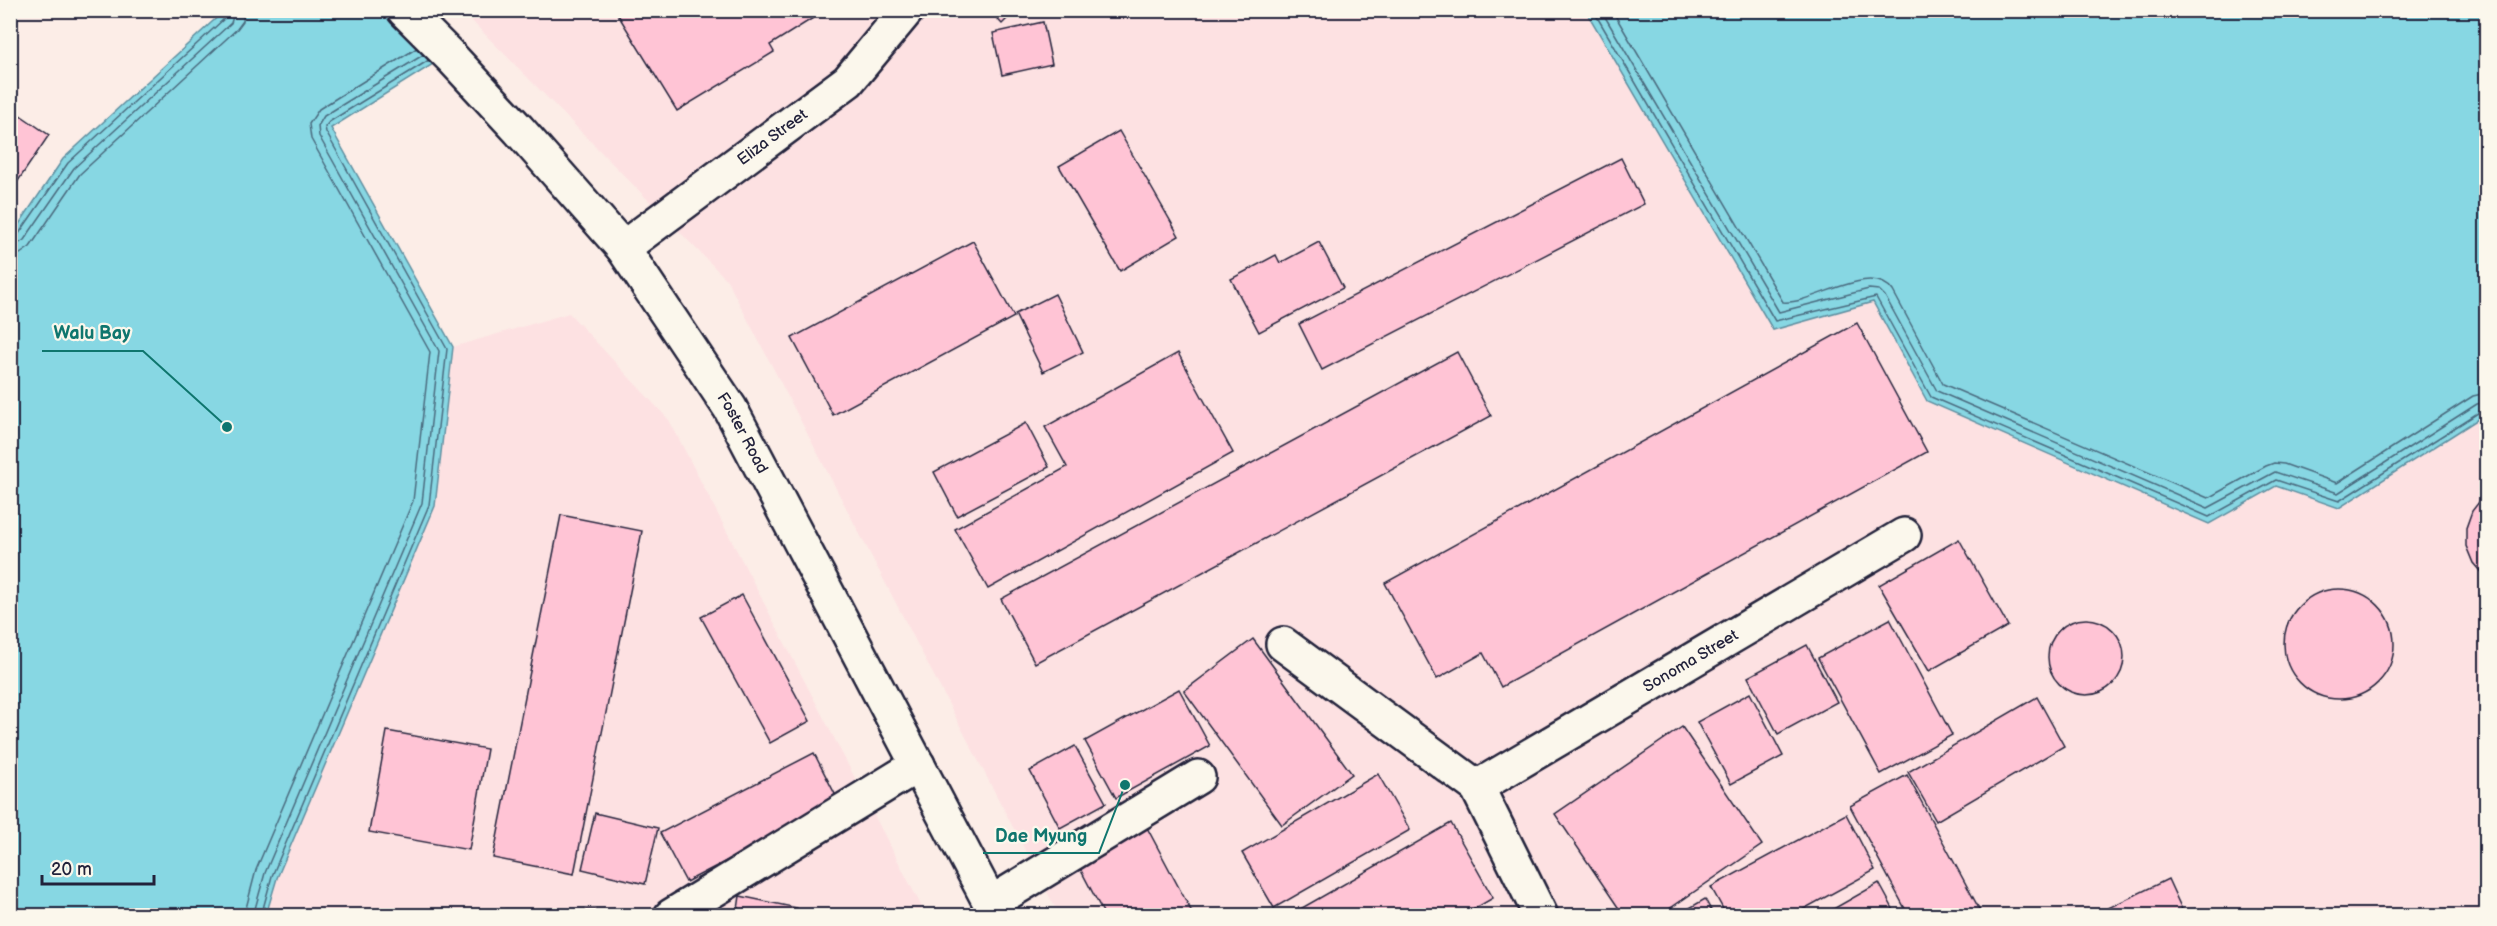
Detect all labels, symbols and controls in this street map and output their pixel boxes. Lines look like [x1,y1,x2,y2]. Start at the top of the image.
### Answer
street label: Eliza Street [734,105,811,169]
callout: Walu Bay [42,315,143,351]
text: Walu Bay [54,323,131,344]
street label: Foster Road [713,389,772,477]
street label: Sonoma Street [1640,625,1742,696]
callout: Dae Myung [983,817,1099,853]
text: Dae Myung [995,826,1087,847]
scale bar [42,848,154,886]
text: 20 m [51,859,92,880]

